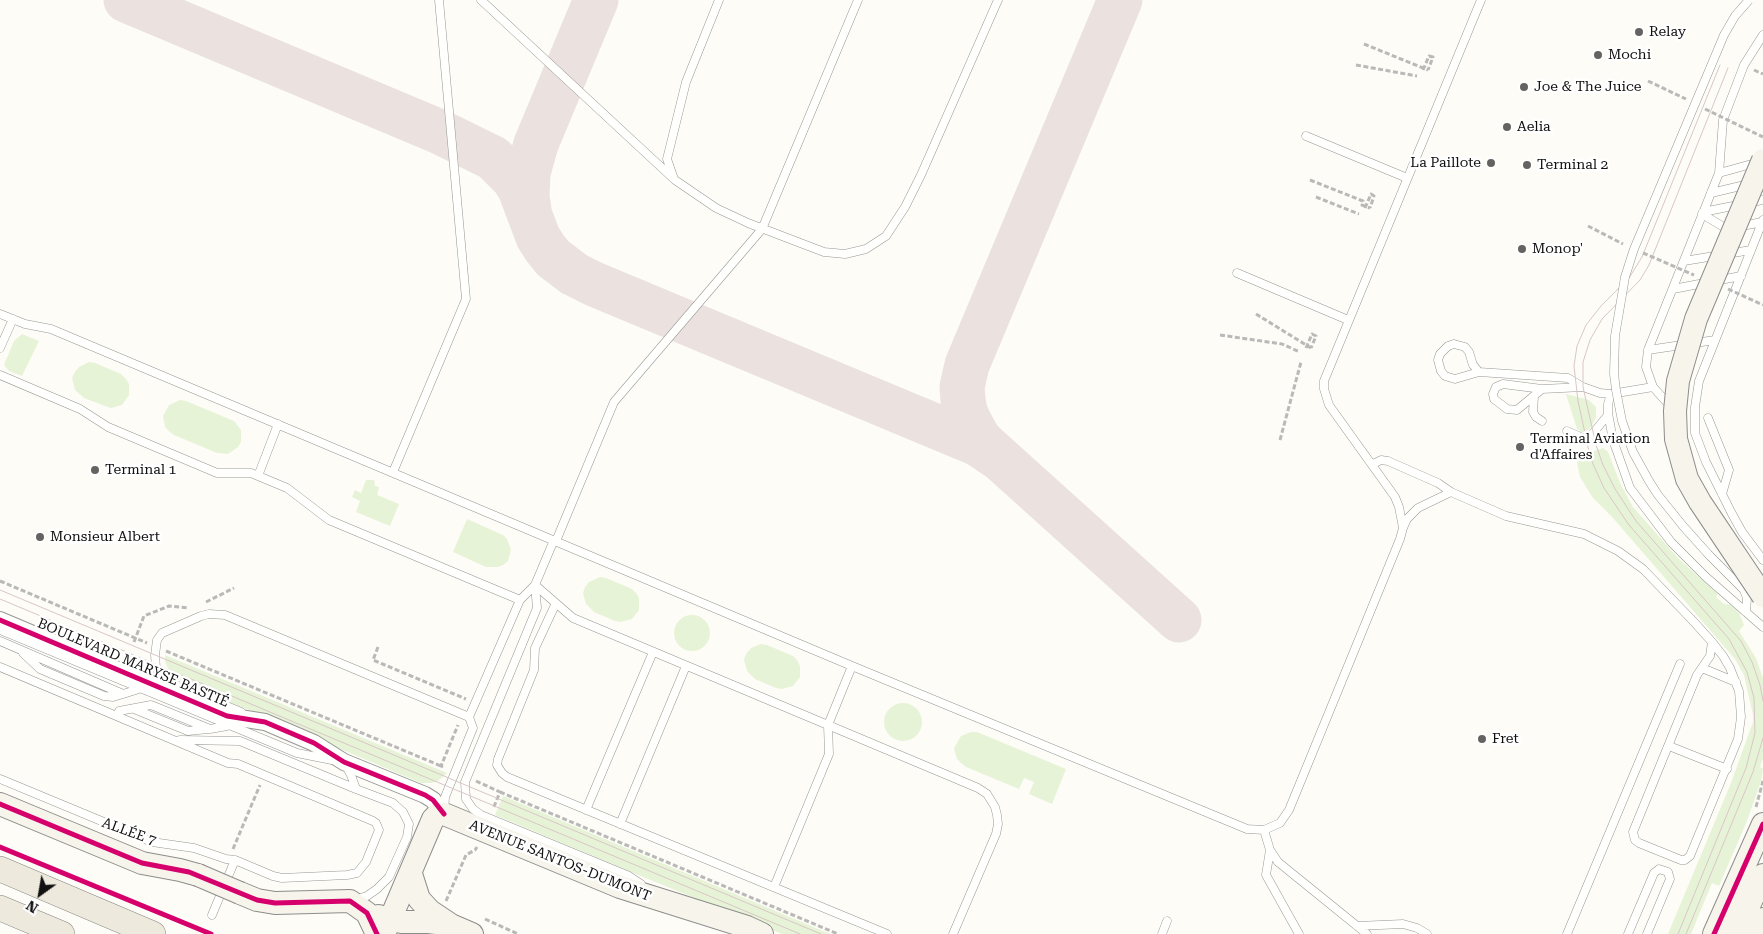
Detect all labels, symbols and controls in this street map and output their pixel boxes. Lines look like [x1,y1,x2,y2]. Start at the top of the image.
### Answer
place label: Relay [1649,24,1686,40]
marker: Relay [1633,26,1645,38]
place label: Mochi [1608,47,1651,63]
marker: Mochi [1592,49,1604,61]
place label: Joe & The Juice [1534,79,1642,95]
marker: Joe & The Juice [1518,81,1530,93]
place label: Aelia [1517,119,1551,135]
marker: Aelia [1501,121,1513,133]
place label: La Paillote [1410,155,1481,171]
marker: La Paillote [1485,157,1497,169]
place label: Terminal 2 [1537,157,1608,173]
marker: Terminal 2 [1521,159,1533,171]
place label: Monop' [1532,241,1583,257]
marker: Monop' [1516,243,1528,255]
place label: Terminal Aviation d'Affaires [1530,431,1650,464]
marker: Terminal Aviation d'Affaires [1514,441,1526,453]
place label: Terminal 1 [105,462,176,478]
marker: Terminal 1 [89,464,101,476]
place label: Monsieur Albert [50,529,160,545]
marker: Monsieur Albert [34,531,46,543]
street label: BOULEVARD MARYSE BASTIÉ [35,615,231,711]
place label: Fret [1492,731,1519,747]
marker: Fret [1476,733,1488,745]
street label: ALLÉE 7 [100,814,158,850]
street label: AVENUE SANTOS-DUMONT [467,817,653,905]
north arrow [15,869,65,919]
text: N [23,897,41,916]

